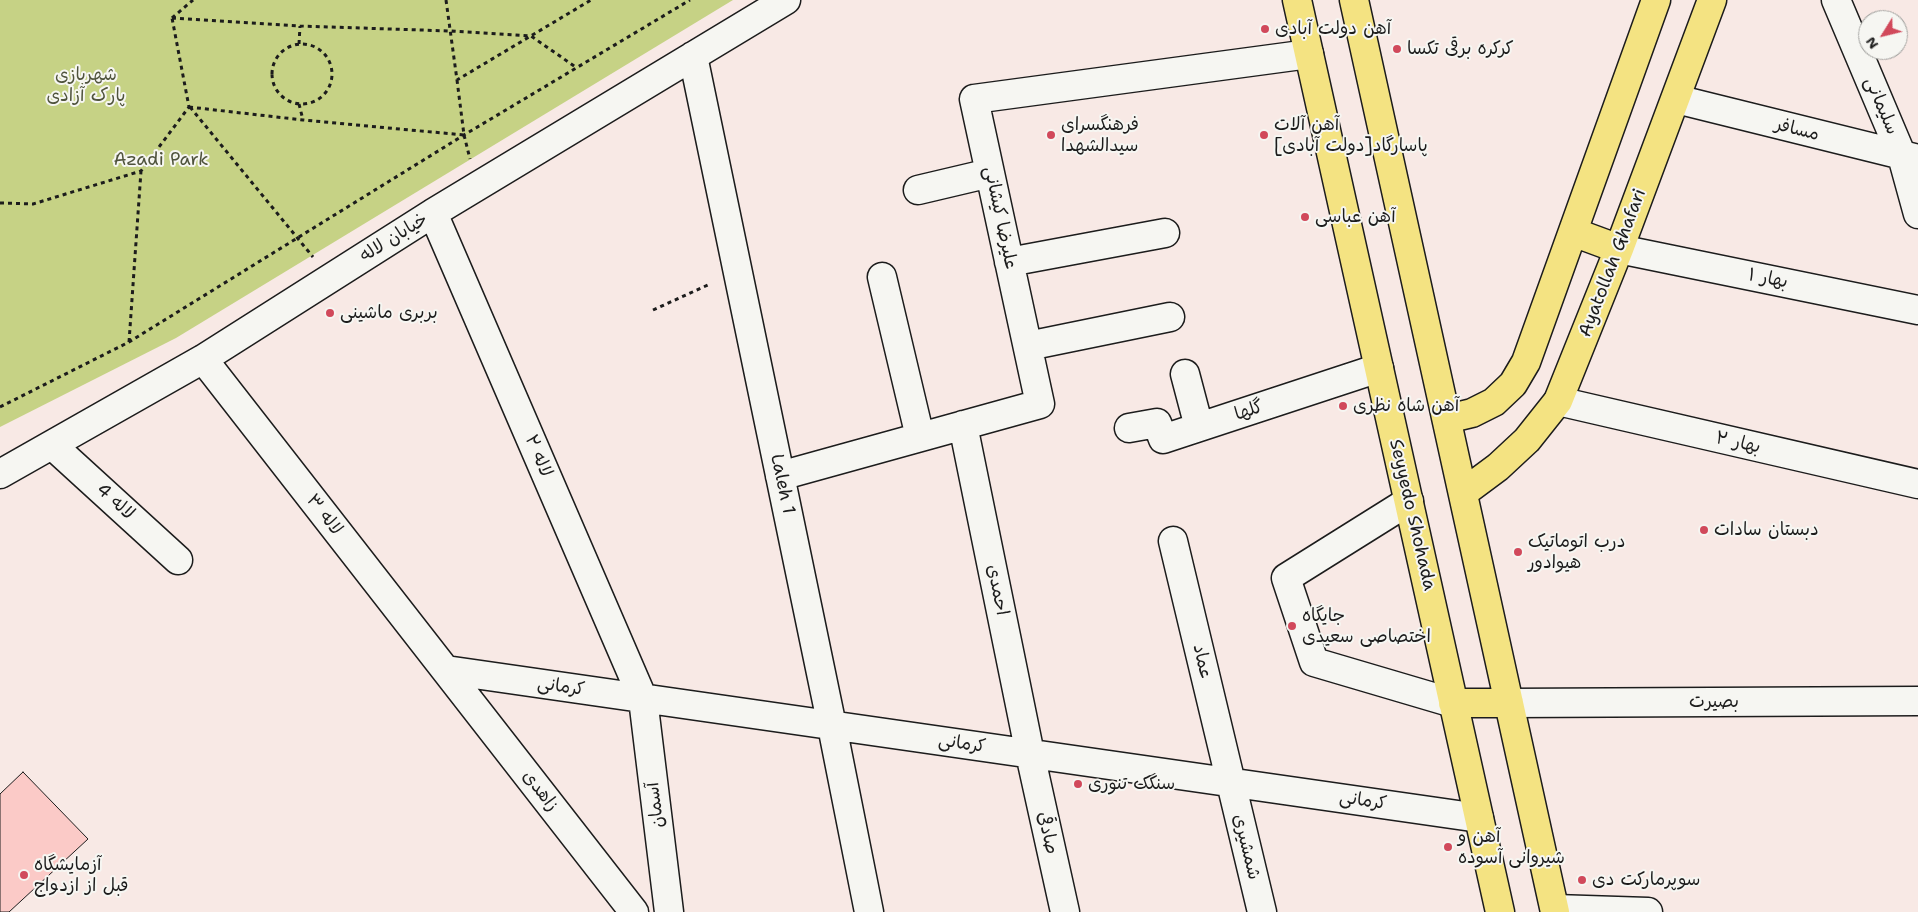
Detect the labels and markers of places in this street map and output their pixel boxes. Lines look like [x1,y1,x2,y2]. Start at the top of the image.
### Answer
place label: آهن دولت آبادی [1275,18,1391,40]
marker: آهن دولت آبادی [1259,23,1271,35]
place label: کرکره برقی تکسا [1407,38,1514,60]
marker: کرکره برقی تکسا [1391,43,1403,55]
place label: فرهنگسرای سیدالشهدا [1061,114,1139,156]
place label: آهن آلات پاسارگاد[دولت آبادی] [1274,114,1428,156]
marker: فرهنگسرای سیدالشهدا [1045,129,1057,141]
marker: آهن آلات پاسارگاد[دولت آبادی] [1258,129,1270,141]
place label: آهن عباسی [1315,206,1396,228]
marker: آهن عباسی [1299,211,1311,223]
place label: بربری ماشینی [340,302,438,324]
marker: بربری ماشینی [324,307,336,319]
place label: آهن شاه نظری [1353,395,1459,417]
marker: آهن شاه نظری [1337,400,1349,412]
place label: دبستان سادات [1714,519,1819,541]
marker: دبستان سادات [1698,524,1710,536]
place label: درب اتوماتیک هیوادور [1528,531,1625,574]
marker: درب اتوماتیک هیوادور [1512,546,1524,558]
place label: جایگاه اختصاصی سعیدی [1302,605,1431,648]
marker: جایگاه اختصاصی سعیدی [1286,620,1298,632]
place label: سنگک تنوری [1088,773,1175,795]
marker: سنگک تنوری [1072,778,1084,790]
place label: آهن و شیروانی آسوده [1458,826,1565,869]
marker: آهن و شیروانی آسوده [1442,841,1454,853]
place label: آزمایشگاه قبل از ازدواج [34,854,129,896]
marker: آزمایشگاه قبل از ازدواج [18,869,30,881]
place label: سوپرمارکت دی [1592,869,1700,891]
marker: سوپرمارکت دی [1576,874,1588,886]

